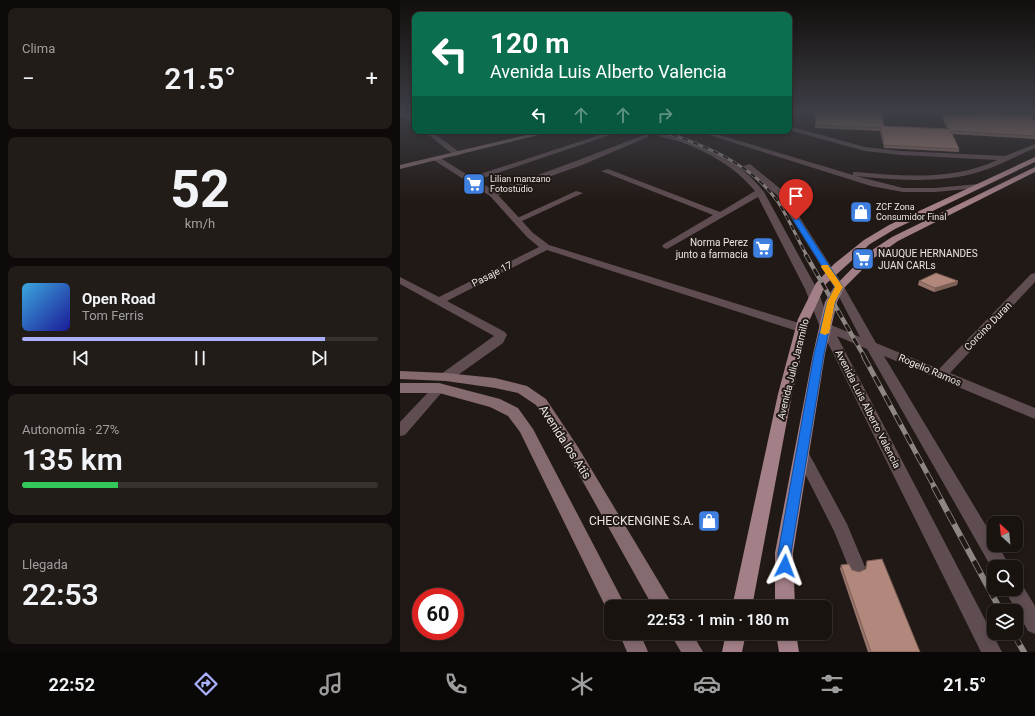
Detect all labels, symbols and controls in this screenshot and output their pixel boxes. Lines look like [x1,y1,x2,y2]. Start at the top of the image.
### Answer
text: 120 m [490,27,569,60]
icon: left [424,28,476,80]
text: Clima [22,41,55,56]
text: 21.5° [164,61,236,96]
text: Avenida Luis Alberto Valencia [490,61,727,82]
text: − [22,66,35,91]
text: + [366,66,378,91]
icon: left [528,104,550,126]
icon: ahead [570,104,592,126]
icon: ahead [612,104,634,126]
icon: right [654,104,676,126]
text: 52 [170,159,230,220]
supermarket icon: Lilian manzano Fotostudio [461,171,487,197]
place label: Lilian manzano Fotostudio [490,174,551,194]
pin [779,179,813,220]
icon: arrive [785,185,807,207]
shop icon: ZCF Zona Consumidor Final [848,199,874,225]
place label: ZCF Zona Consumidor Final [876,202,946,222]
text: km/h [185,216,215,231]
supermarket icon: Norma Perez junto a farmacia [750,235,776,261]
place label: Norma Perez junto a farmacia [675,237,748,260]
supermarket icon: NAUQUE HERNANDES JUAN CARLs [850,246,876,272]
place label: NAUQUE HERNANDES JUAN CARLs [878,248,978,271]
street label: Pasaje 17 [470,259,514,289]
text: Open Road [82,290,156,308]
street label: Corcino Duran [962,299,1014,353]
text: Tom Ferris [82,308,144,323]
street label: Avenida Julio Jaramillo [775,317,811,420]
icon: previous [70,347,92,369]
icon: pause [189,347,211,369]
icon: next [308,347,330,369]
street label: Avenida Luis Alberto Valencia [833,348,903,470]
street label: Rogelio Ramos [897,352,963,388]
street label: Avenida los Atis [536,402,594,482]
text: Autonomía · 27% [22,422,119,437]
text: 135 km [22,442,123,477]
shop icon: CHECKENGINE S.A. [696,508,722,534]
place label: CHECKENGINE S.A. [589,514,694,528]
north arrow [987,516,1023,552]
map controls [987,516,1023,640]
position arrow [764,545,806,587]
text: Llegada [22,557,68,572]
button: search [987,560,1023,596]
text: 22:53 [22,577,99,612]
speed limit sign: 60 [412,588,464,640]
button: layers [987,604,1023,640]
text: 22:53 · 1 min · 180 m [647,611,789,629]
icon: directions [192,670,220,698]
icon: music [317,670,345,698]
icon: phone [442,670,470,698]
icon: climate [568,670,596,698]
icon: car [693,670,721,698]
icon: filters [818,670,846,698]
text: 22:52 [49,674,95,695]
text: 21.5° [943,674,986,695]

